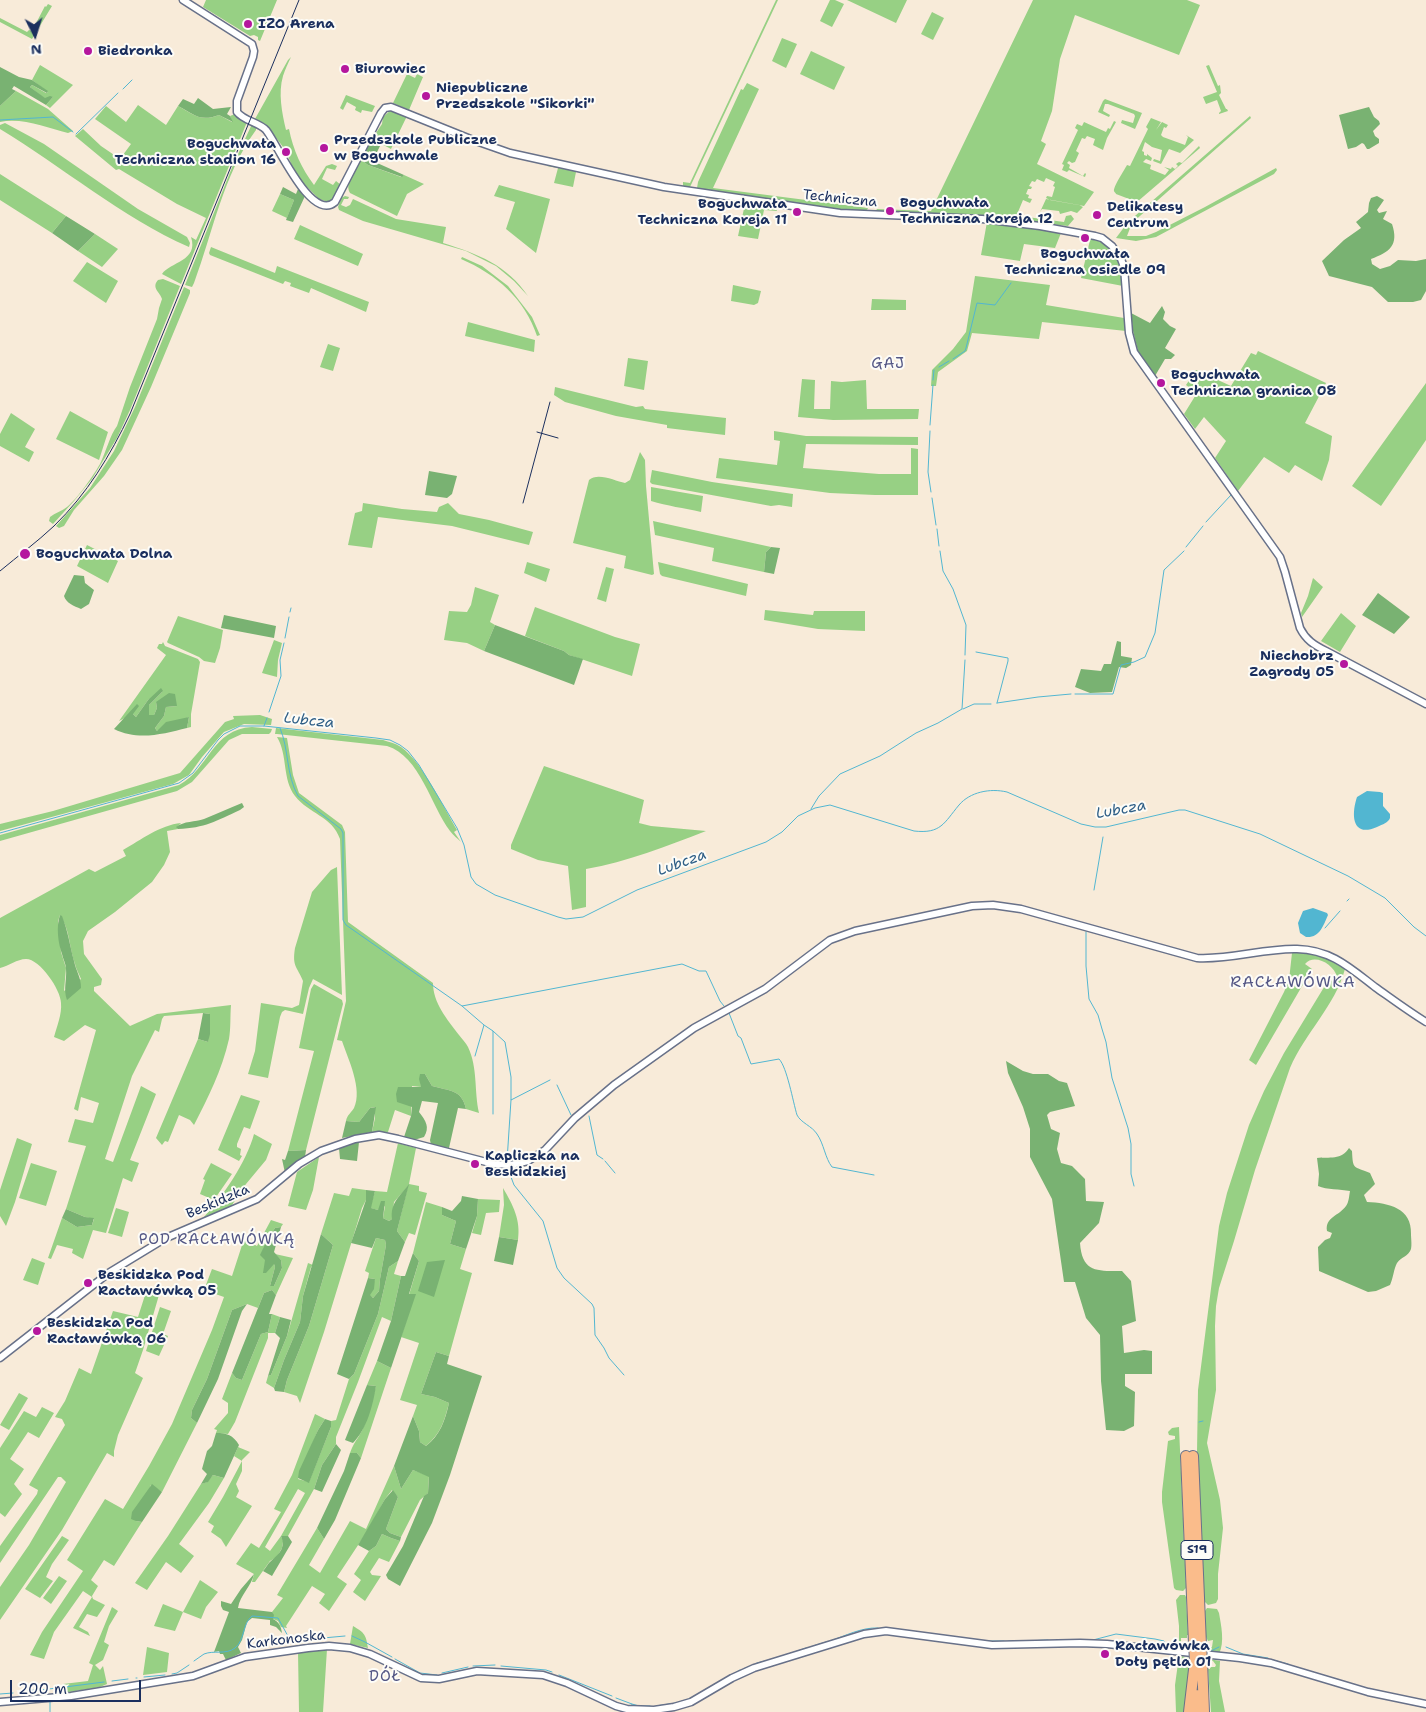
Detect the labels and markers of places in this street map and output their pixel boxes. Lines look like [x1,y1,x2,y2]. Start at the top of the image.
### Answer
place label: IZO Arena [258,16,335,32]
marker: IZO Arena [242,18,254,30]
place label: Biedronka [98,43,173,59]
marker: Biedronka [82,45,94,57]
place label: Biurowiec [355,61,426,77]
marker: Biurowiec [339,63,351,75]
place label: Niepubliczne Przedszkole "Sikorki" [436,80,595,112]
marker: Niepubliczne Przedszkole "Sikorki" [420,90,432,102]
place label: Przedszkole Publiczne w Boguchwale [334,132,497,164]
place label: Boguchwała Techniczna stadion 16 [115,136,276,168]
marker: Przedszkole Publiczne w Boguchwale [318,142,330,154]
marker: Boguchwała Techniczna stadion 16 [280,146,292,158]
place label: Boguchwała Techniczna Koreja 12 [900,195,1053,228]
place label: Boguchwała Techniczna Koreja 11 [637,196,787,228]
place label: Delikatesy Centrum [1107,199,1183,232]
marker: Boguchwała Techniczna Koreja 12 [884,205,896,217]
marker: Boguchwała Techniczna Koreja 11 [791,206,803,218]
marker: Delikatesy Centrum [1091,209,1103,221]
marker: Boguchwała Techniczna osiedle 09 [1079,232,1091,244]
place label: Boguchwała Techniczna osiedle 09 [1004,246,1166,278]
place label: Boguchwała Techniczna granica 08 [1171,367,1336,400]
marker: Boguchwała Techniczna granica 08 [1155,377,1167,389]
place label: Boguchwała Dolna [36,546,172,562]
marker: Boguchwała Dolna [18,547,32,561]
place label: Niechobrz Zagrody 05 [1249,648,1334,680]
marker: Niechobrz Zagrody 05 [1338,658,1350,670]
place label: Kapliczka na Beskidzkiej [485,1148,579,1180]
marker: Kapliczka na Beskidzkiej [469,1158,481,1170]
place label: Beskidzka Pod Racławówką 05 [98,1267,216,1300]
marker: Beskidzka Pod Racławówką 05 [82,1277,94,1289]
place label: Beskidzka Pod Racławówką 06 [47,1315,166,1348]
marker: Beskidzka Pod Racławówką 06 [31,1325,43,1337]
place label: Racławówka Doły pętla 01 [1115,1638,1211,1670]
marker: Racławówka Doły pętla 01 [1099,1648,1111,1660]

